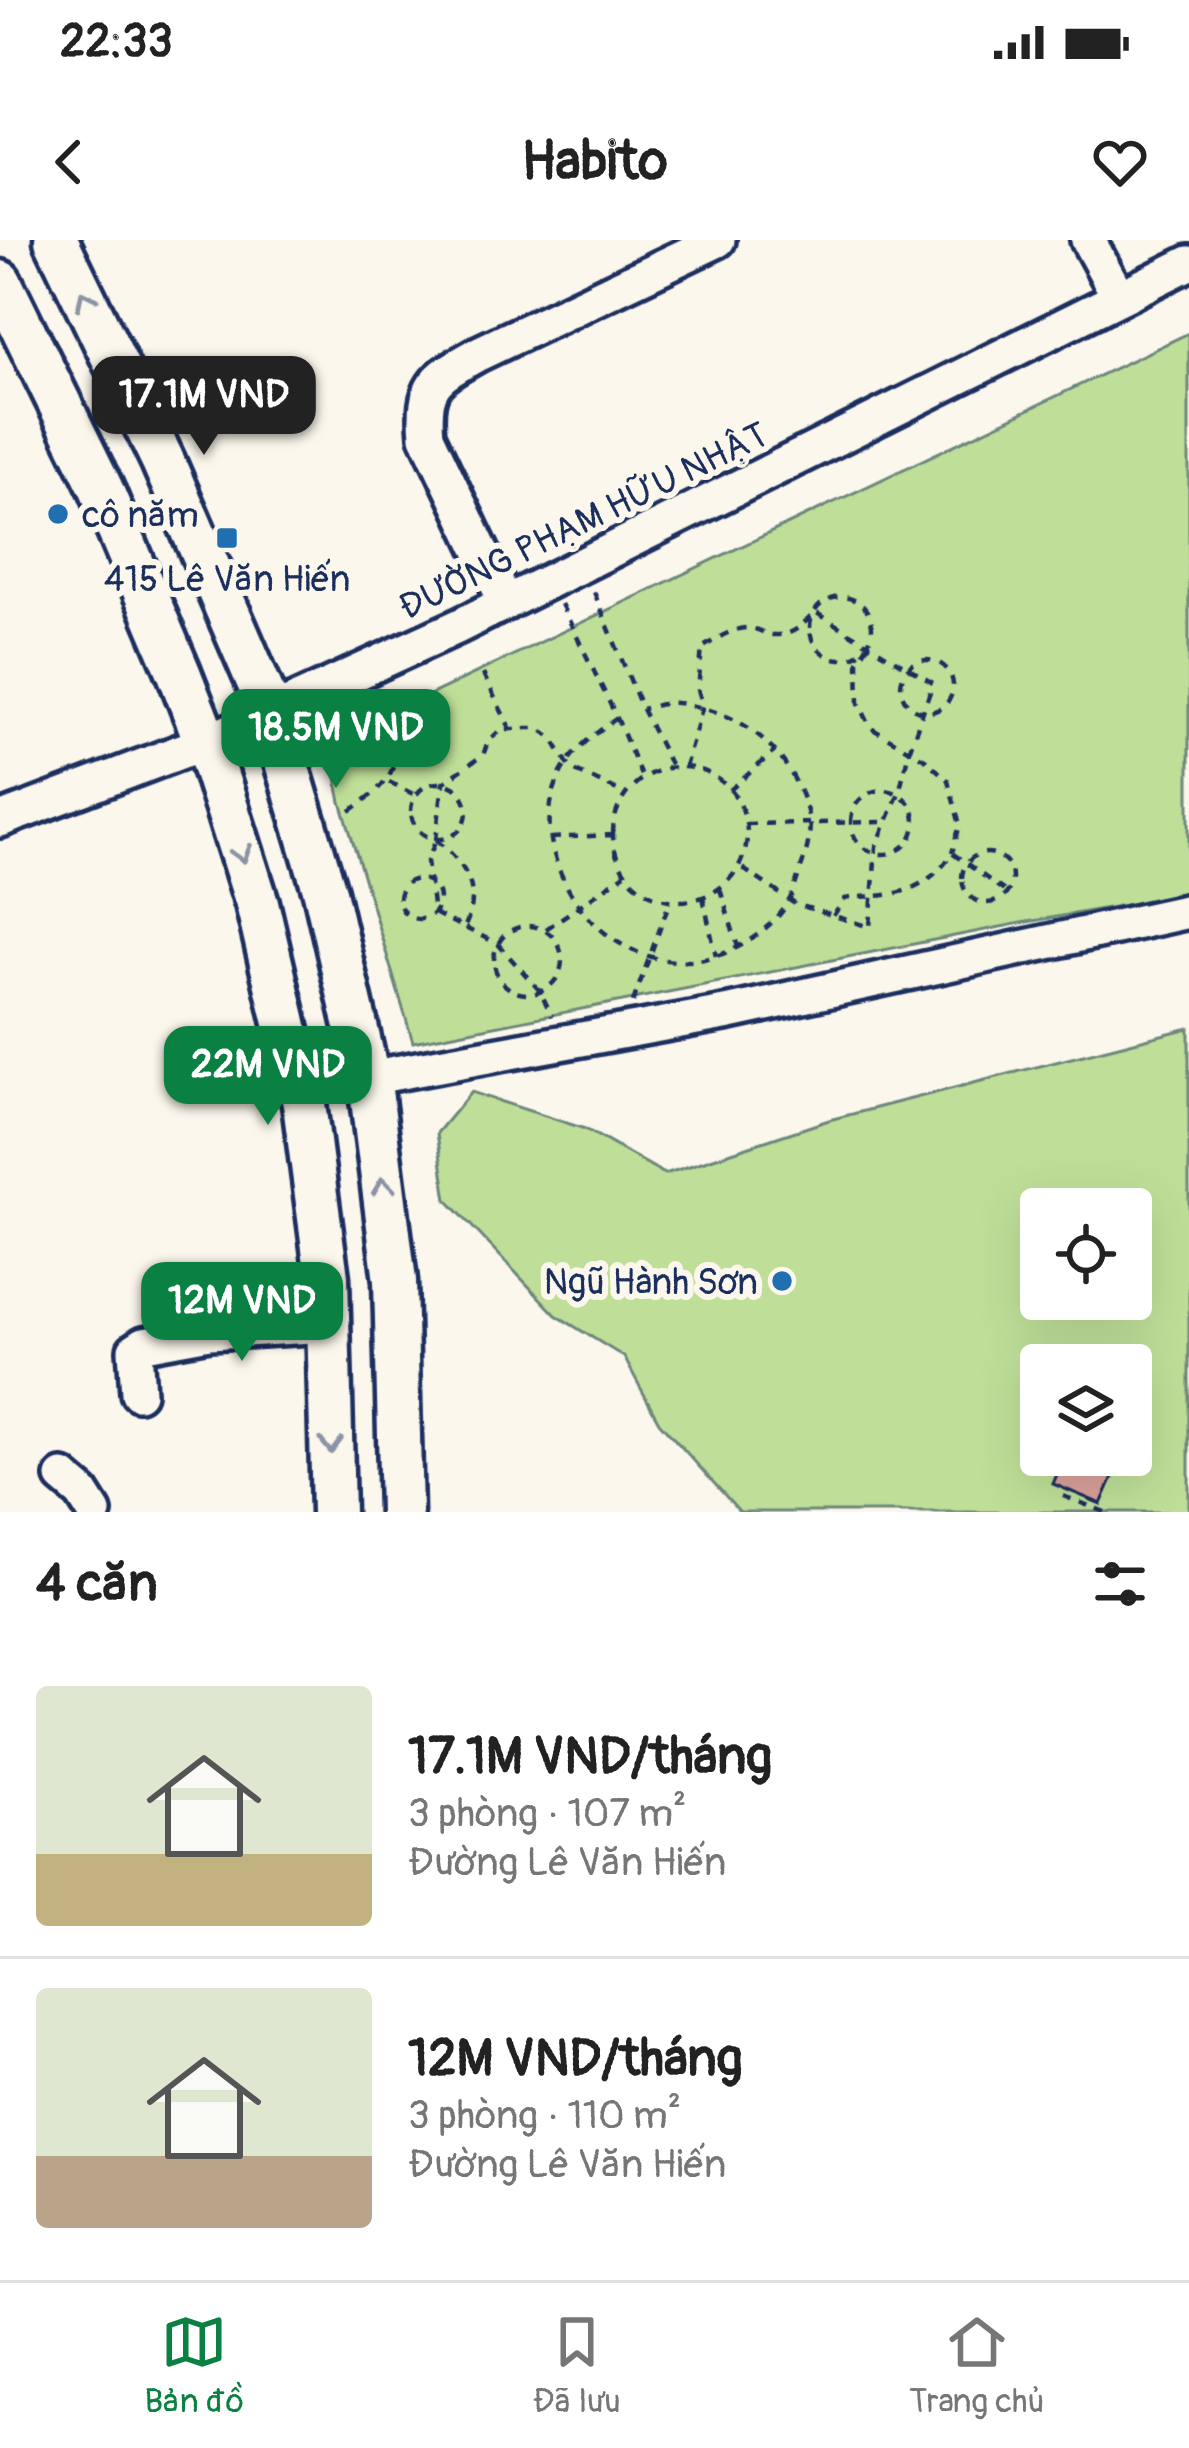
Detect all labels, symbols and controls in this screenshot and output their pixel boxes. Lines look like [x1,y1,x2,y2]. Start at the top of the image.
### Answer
text: 22:33 [60,14,173,70]
text: Habito [521,128,668,196]
icon: back [36,129,102,195]
icon: heart [1087,129,1153,195]
one-way arrow [76,290,99,311]
pin: 17.1M VND [67,356,341,458]
text: 17.1M VND [119,370,289,419]
street label: ĐƯỜNG PHẠM HỮU NHẬT [392,412,775,630]
place label: cô năm [82,493,199,538]
marker: cô năm [45,501,71,527]
marker: 415 Lê Văn Hiến [214,525,240,551]
place label: 415 Lê Văn Hiến [104,557,350,602]
pin: 18.5M VND [199,689,473,791]
text: 18.5M VND [248,703,424,752]
one-way arrow [228,843,253,864]
pin: 22M VND [157,1026,379,1128]
text: 22M VND [191,1040,345,1089]
one-way arrow [371,1176,397,1196]
map controls [1020,1188,1152,1476]
button: locate [1020,1188,1152,1320]
place label: Ngũ Hành Sơn [544,1260,758,1305]
pin: 12M VND [131,1262,353,1364]
marker: Ngũ Hành Sơn [769,1268,795,1294]
text: 12M VND [168,1276,316,1325]
button: layers [1020,1344,1152,1476]
one-way arrow [318,1436,344,1455]
icon: filters [1087,1551,1153,1617]
text: 4 căn [36,1552,158,1616]
text: 17.1M VND/tháng [408,1725,772,1789]
icon: home [132,1734,276,1878]
text: 3 phòng · 107 m² [408,1789,686,1838]
text: Đường Lê Văn Hiến [408,1838,726,1887]
text: 12M VND/tháng [408,2027,742,2091]
icon: home [132,2036,276,2180]
text: 3 phòng · 110 m² [408,2091,681,2140]
text: Đường Lê Văn Hiến [408,2140,726,2189]
tab: Bản đồ [144,2309,244,2422]
tab: Đã lưu [533,2309,621,2422]
tab: Trang chủ [909,2309,1045,2422]

